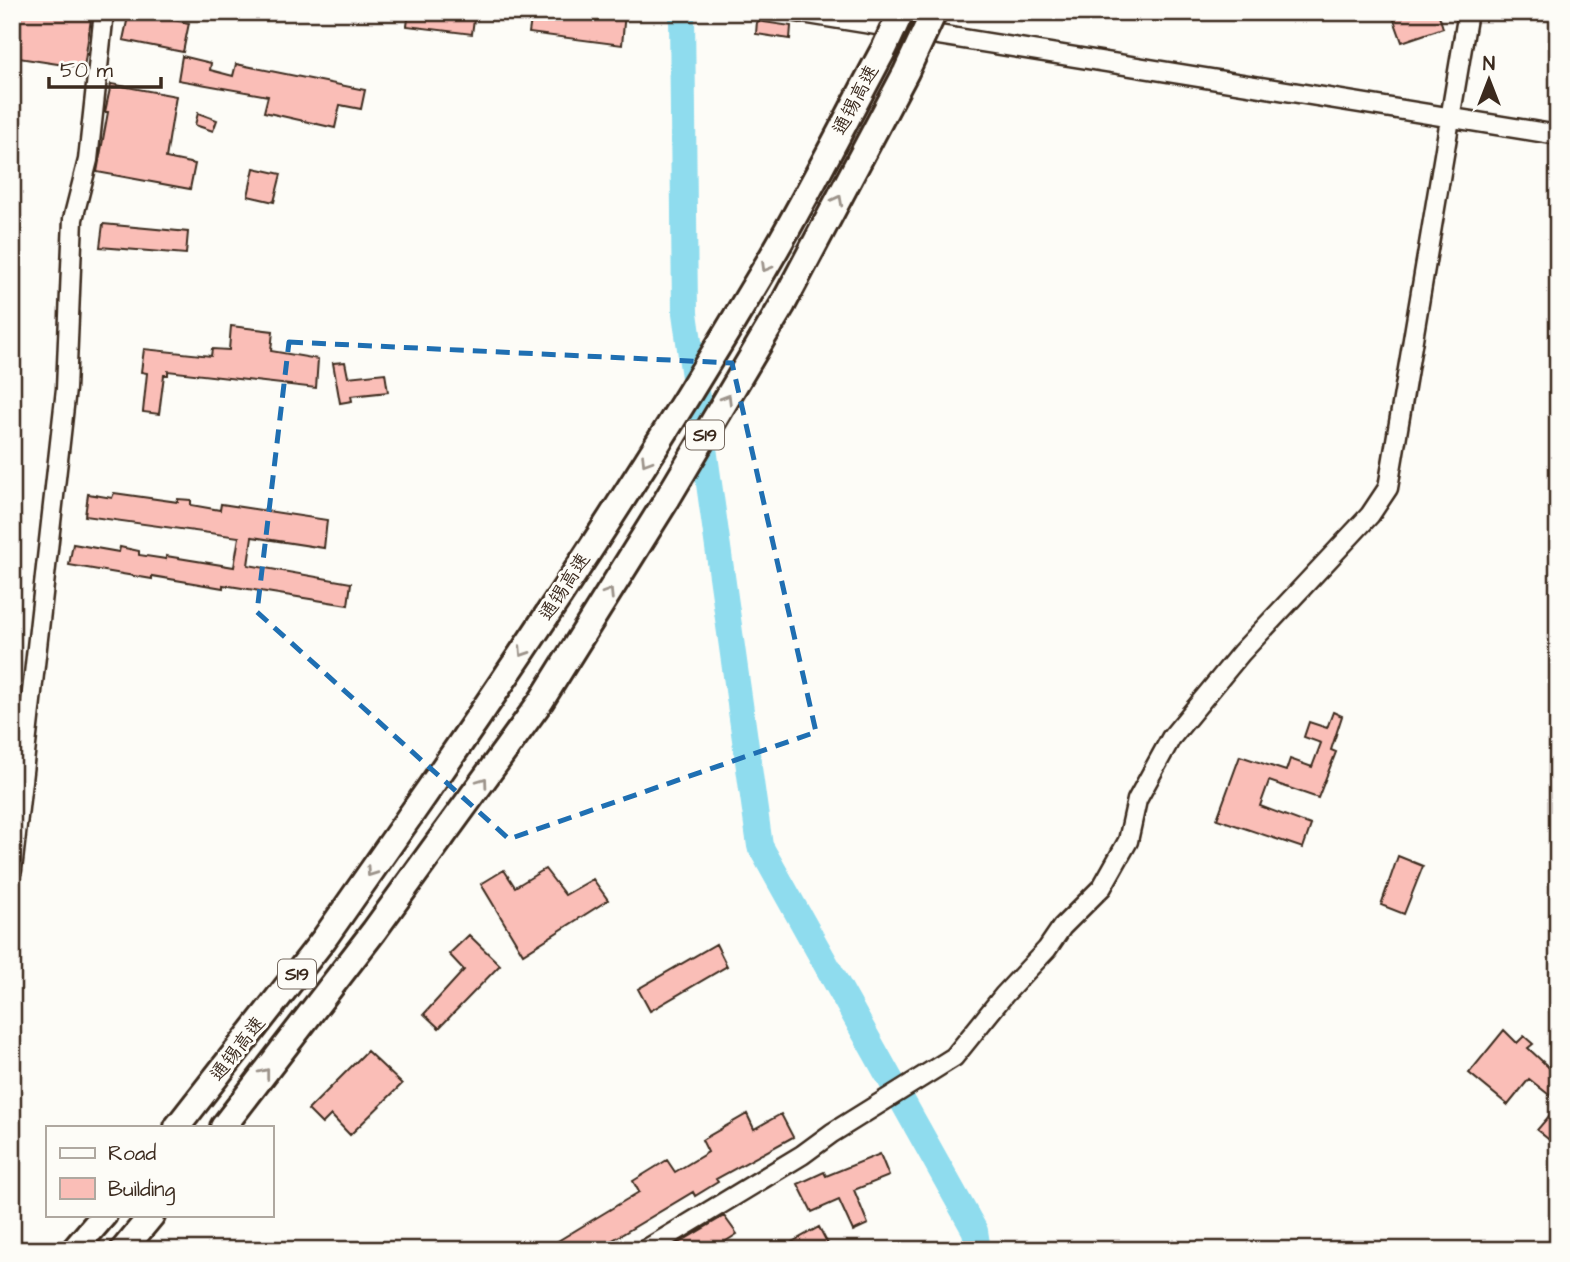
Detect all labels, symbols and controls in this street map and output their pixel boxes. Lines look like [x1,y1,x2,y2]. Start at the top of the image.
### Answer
scale bar [49,46,161,90]
north arrow [1454,46,1524,116]
text: N [1483,51,1495,78]
text: 50 m [60,56,114,85]
street label: 通锡高速 [826,60,886,140]
one-way arrow [830,195,843,207]
one-way arrow [761,260,774,273]
one-way arrow [719,393,732,406]
road number: S19 [686,421,724,450]
one-way arrow [641,453,654,466]
street label: 通锡高速 [533,548,597,626]
one-way arrow [600,588,613,601]
one-way arrow [519,644,532,657]
one-way arrow [474,777,487,790]
one-way arrow [367,864,379,877]
road number: S19 [278,959,316,988]
street label: 通锡高速 [204,1011,272,1087]
one-way arrow [257,1068,269,1081]
legend [46,1126,273,1216]
text: Road [108,1139,156,1168]
text: Building [108,1175,176,1206]

